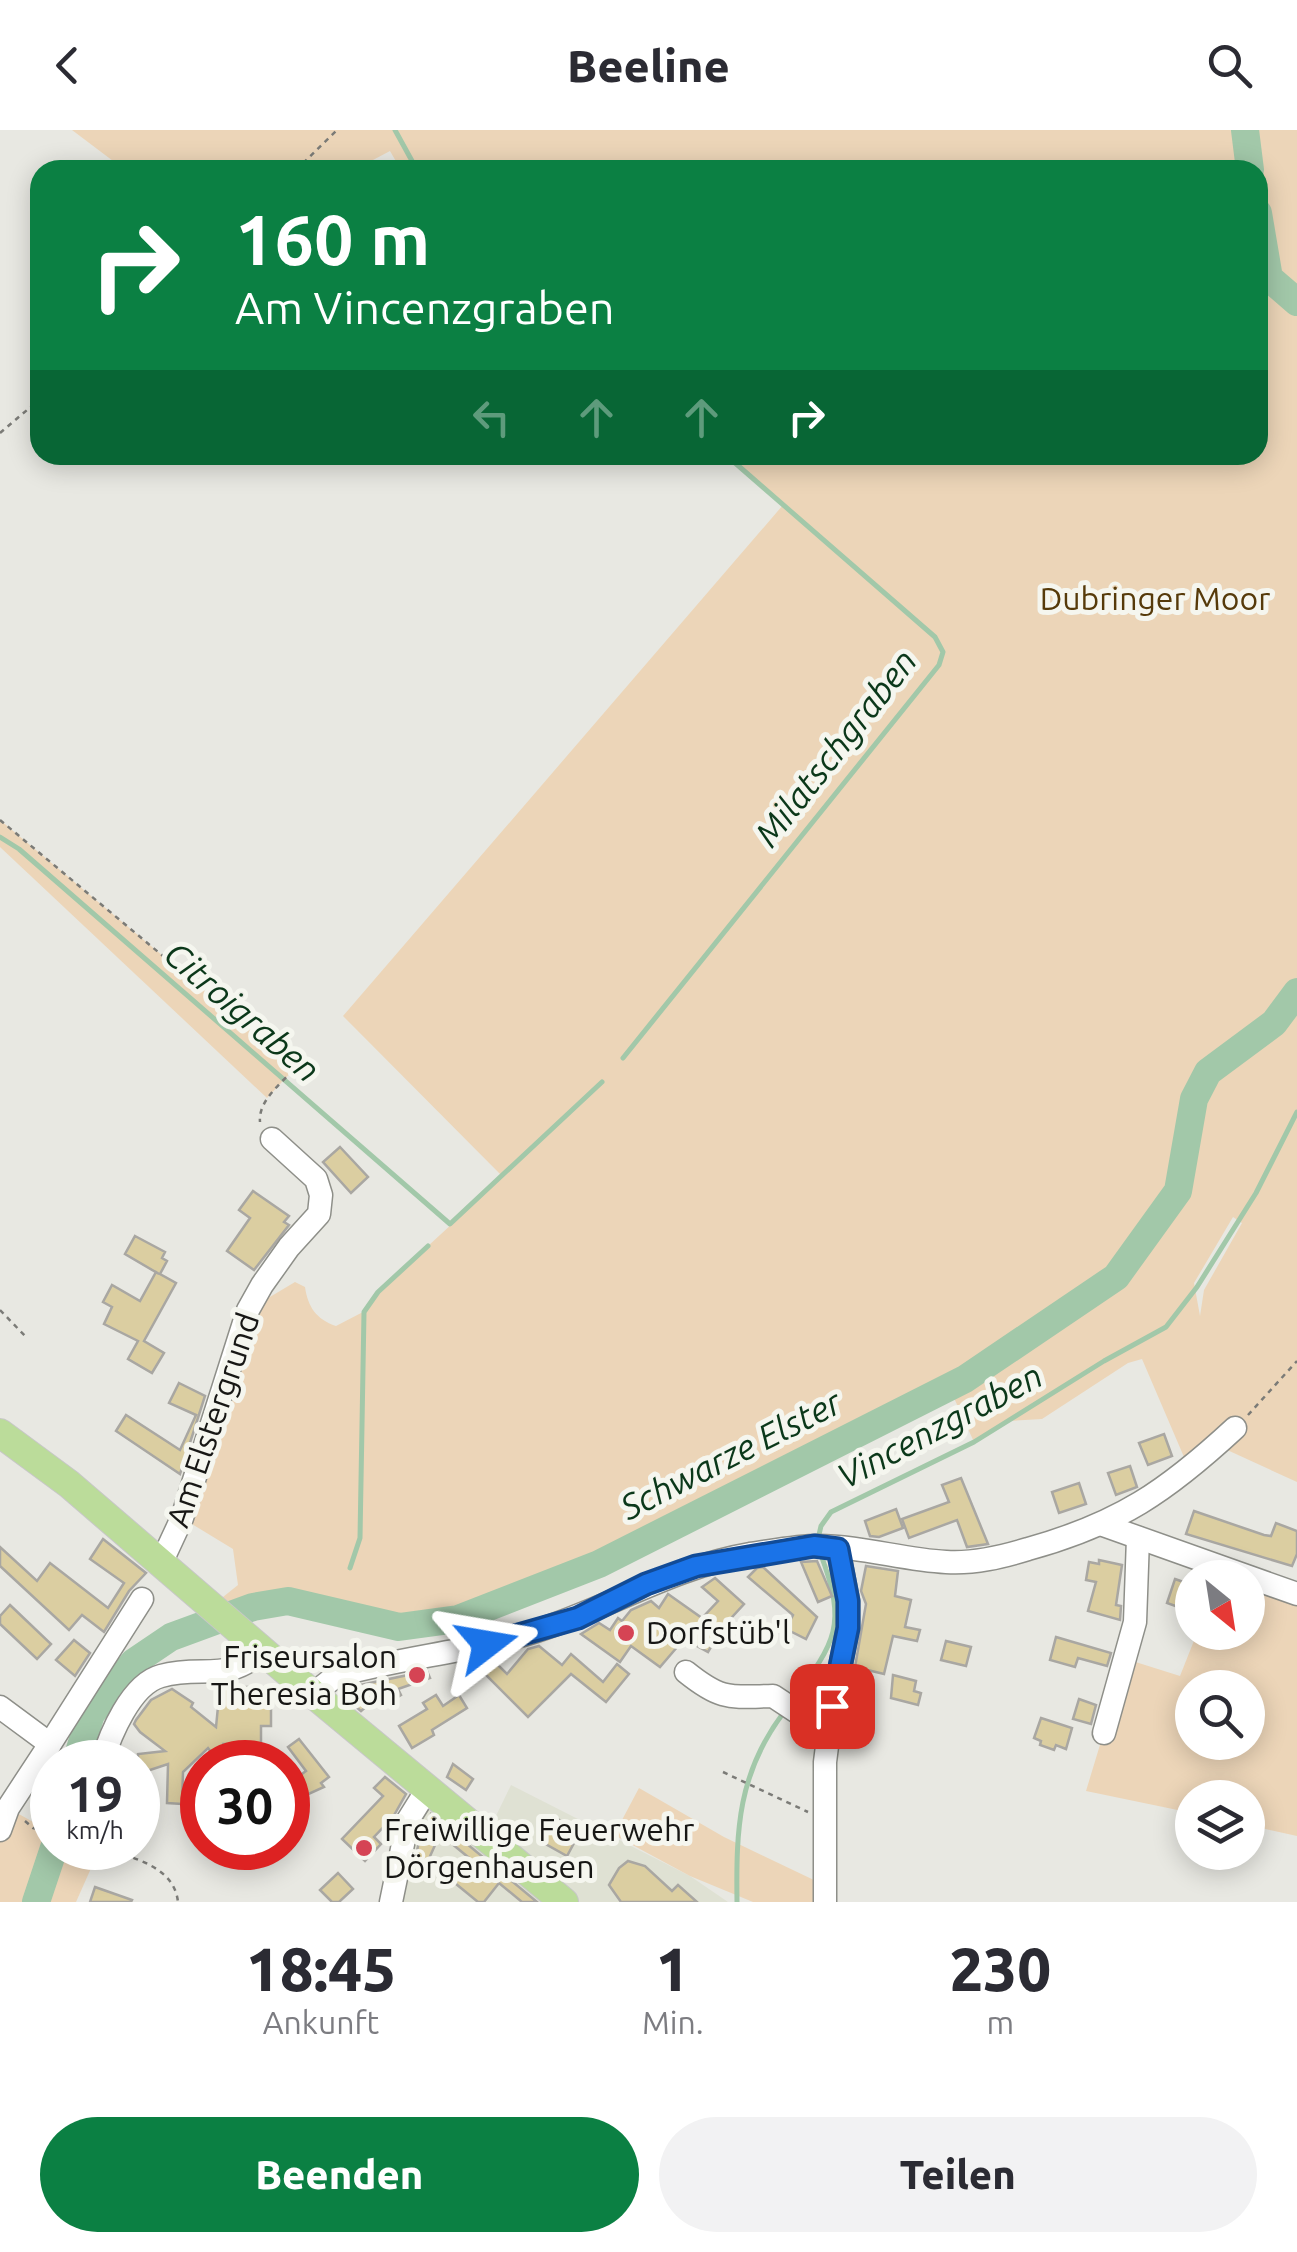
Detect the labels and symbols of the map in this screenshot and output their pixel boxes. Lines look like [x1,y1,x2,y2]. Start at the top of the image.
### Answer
park label: Dubringer Moor [1040,580,1270,616]
water label: Milatschgraben [746,641,924,854]
water label: Citroigraben [157,933,328,1090]
street label: Am Elstergrund [159,1308,266,1531]
water label: Vincenzgraben [830,1354,1049,1496]
water label: Schwarze Elster [613,1381,849,1527]
north arrow [1175,1560,1265,1650]
position arrow [435,1592,539,1696]
place label: Dorfstüb'l [646,1614,790,1650]
marker: Dorfstüb'l [615,1622,637,1644]
place label: Friseursalon Theresia Boh [211,1638,397,1711]
marker: Friseursalon Theresia Boh [406,1664,428,1686]
pin [790,1664,875,1749]
speed limit sign: 30 [180,1740,310,1870]
place label: Freiwillige Feuerwehr Dörgenhausen [384,1811,694,1884]
marker: Freiwillige Feuerwehr Dörgenhausen [353,1837,375,1859]

